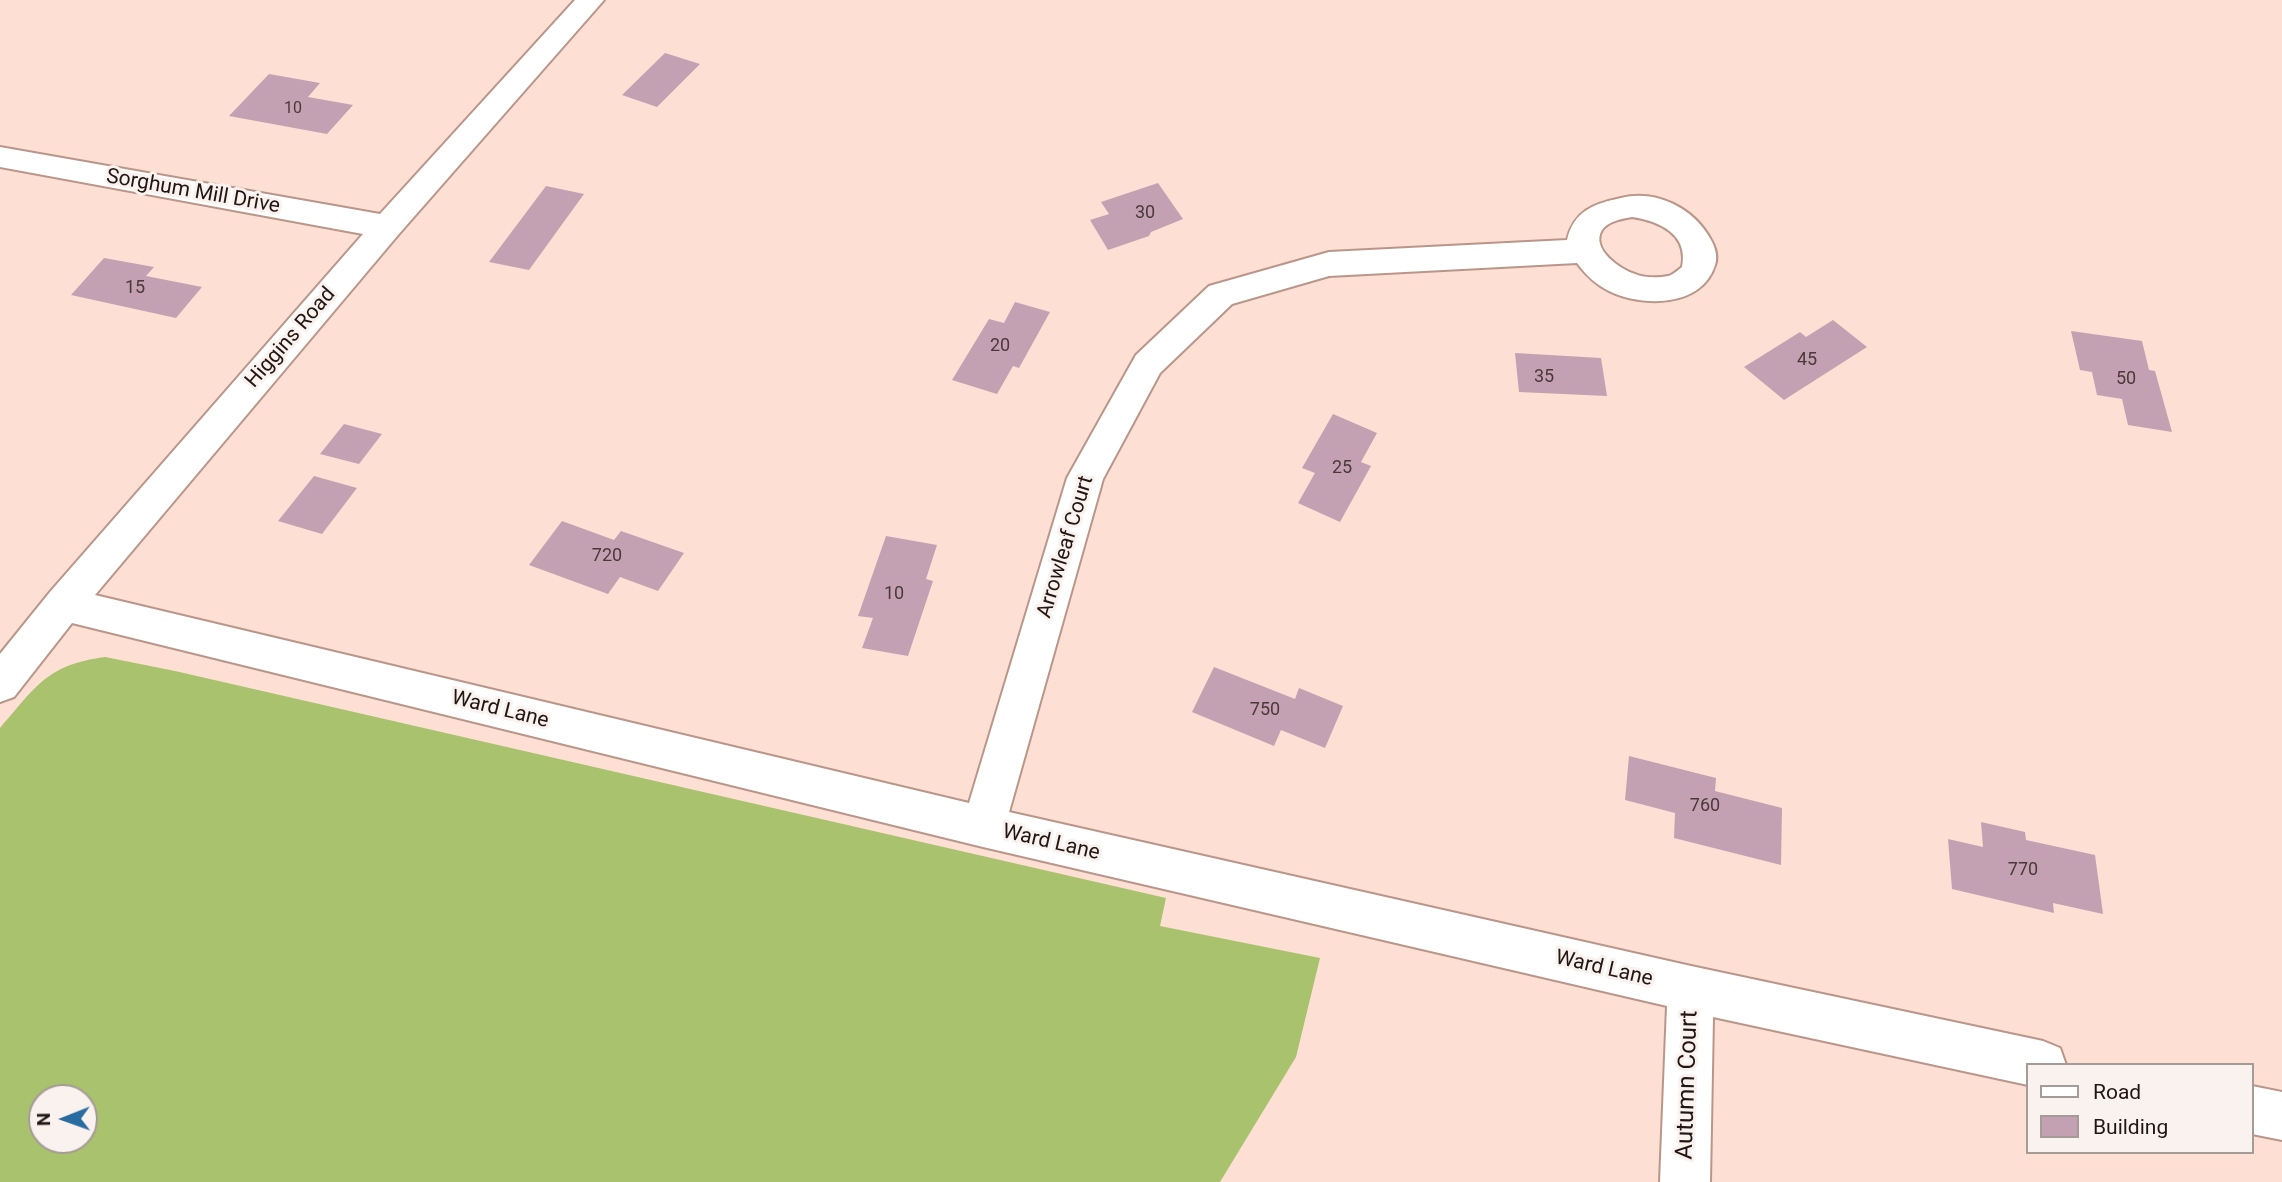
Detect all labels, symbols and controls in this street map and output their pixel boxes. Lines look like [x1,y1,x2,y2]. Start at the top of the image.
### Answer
house number: 10 [284,99,302,119]
street label: Sorghum Mill Drive [104,164,282,220]
house number: 30 [1135,202,1155,224]
house number: 15 [125,277,145,299]
street label: Higgins Road [241,283,341,393]
house number: 20 [990,335,1010,357]
house number: 45 [1797,349,1817,371]
house number: 35 [1534,366,1554,388]
house number: 50 [2116,368,2136,390]
house number: 25 [1332,457,1352,479]
street label: Arrowleaf Court [1032,473,1100,621]
house number: 720 [592,545,622,567]
house number: 10 [884,583,904,605]
street label: Ward Lane [449,686,551,734]
house number: 750 [1250,699,1280,721]
house number: 760 [1690,795,1720,817]
street label: Ward Lane [1000,820,1102,866]
house number: 770 [2008,859,2038,881]
street label: Ward Lane [1553,946,1655,992]
street label: Autumn Court [1671,1010,1705,1160]
legend [2026,1063,2254,1154]
text: Road [2093,1080,2141,1104]
north arrow [28,1084,98,1154]
text: N [32,1112,55,1126]
text: Building [2093,1115,2168,1139]

